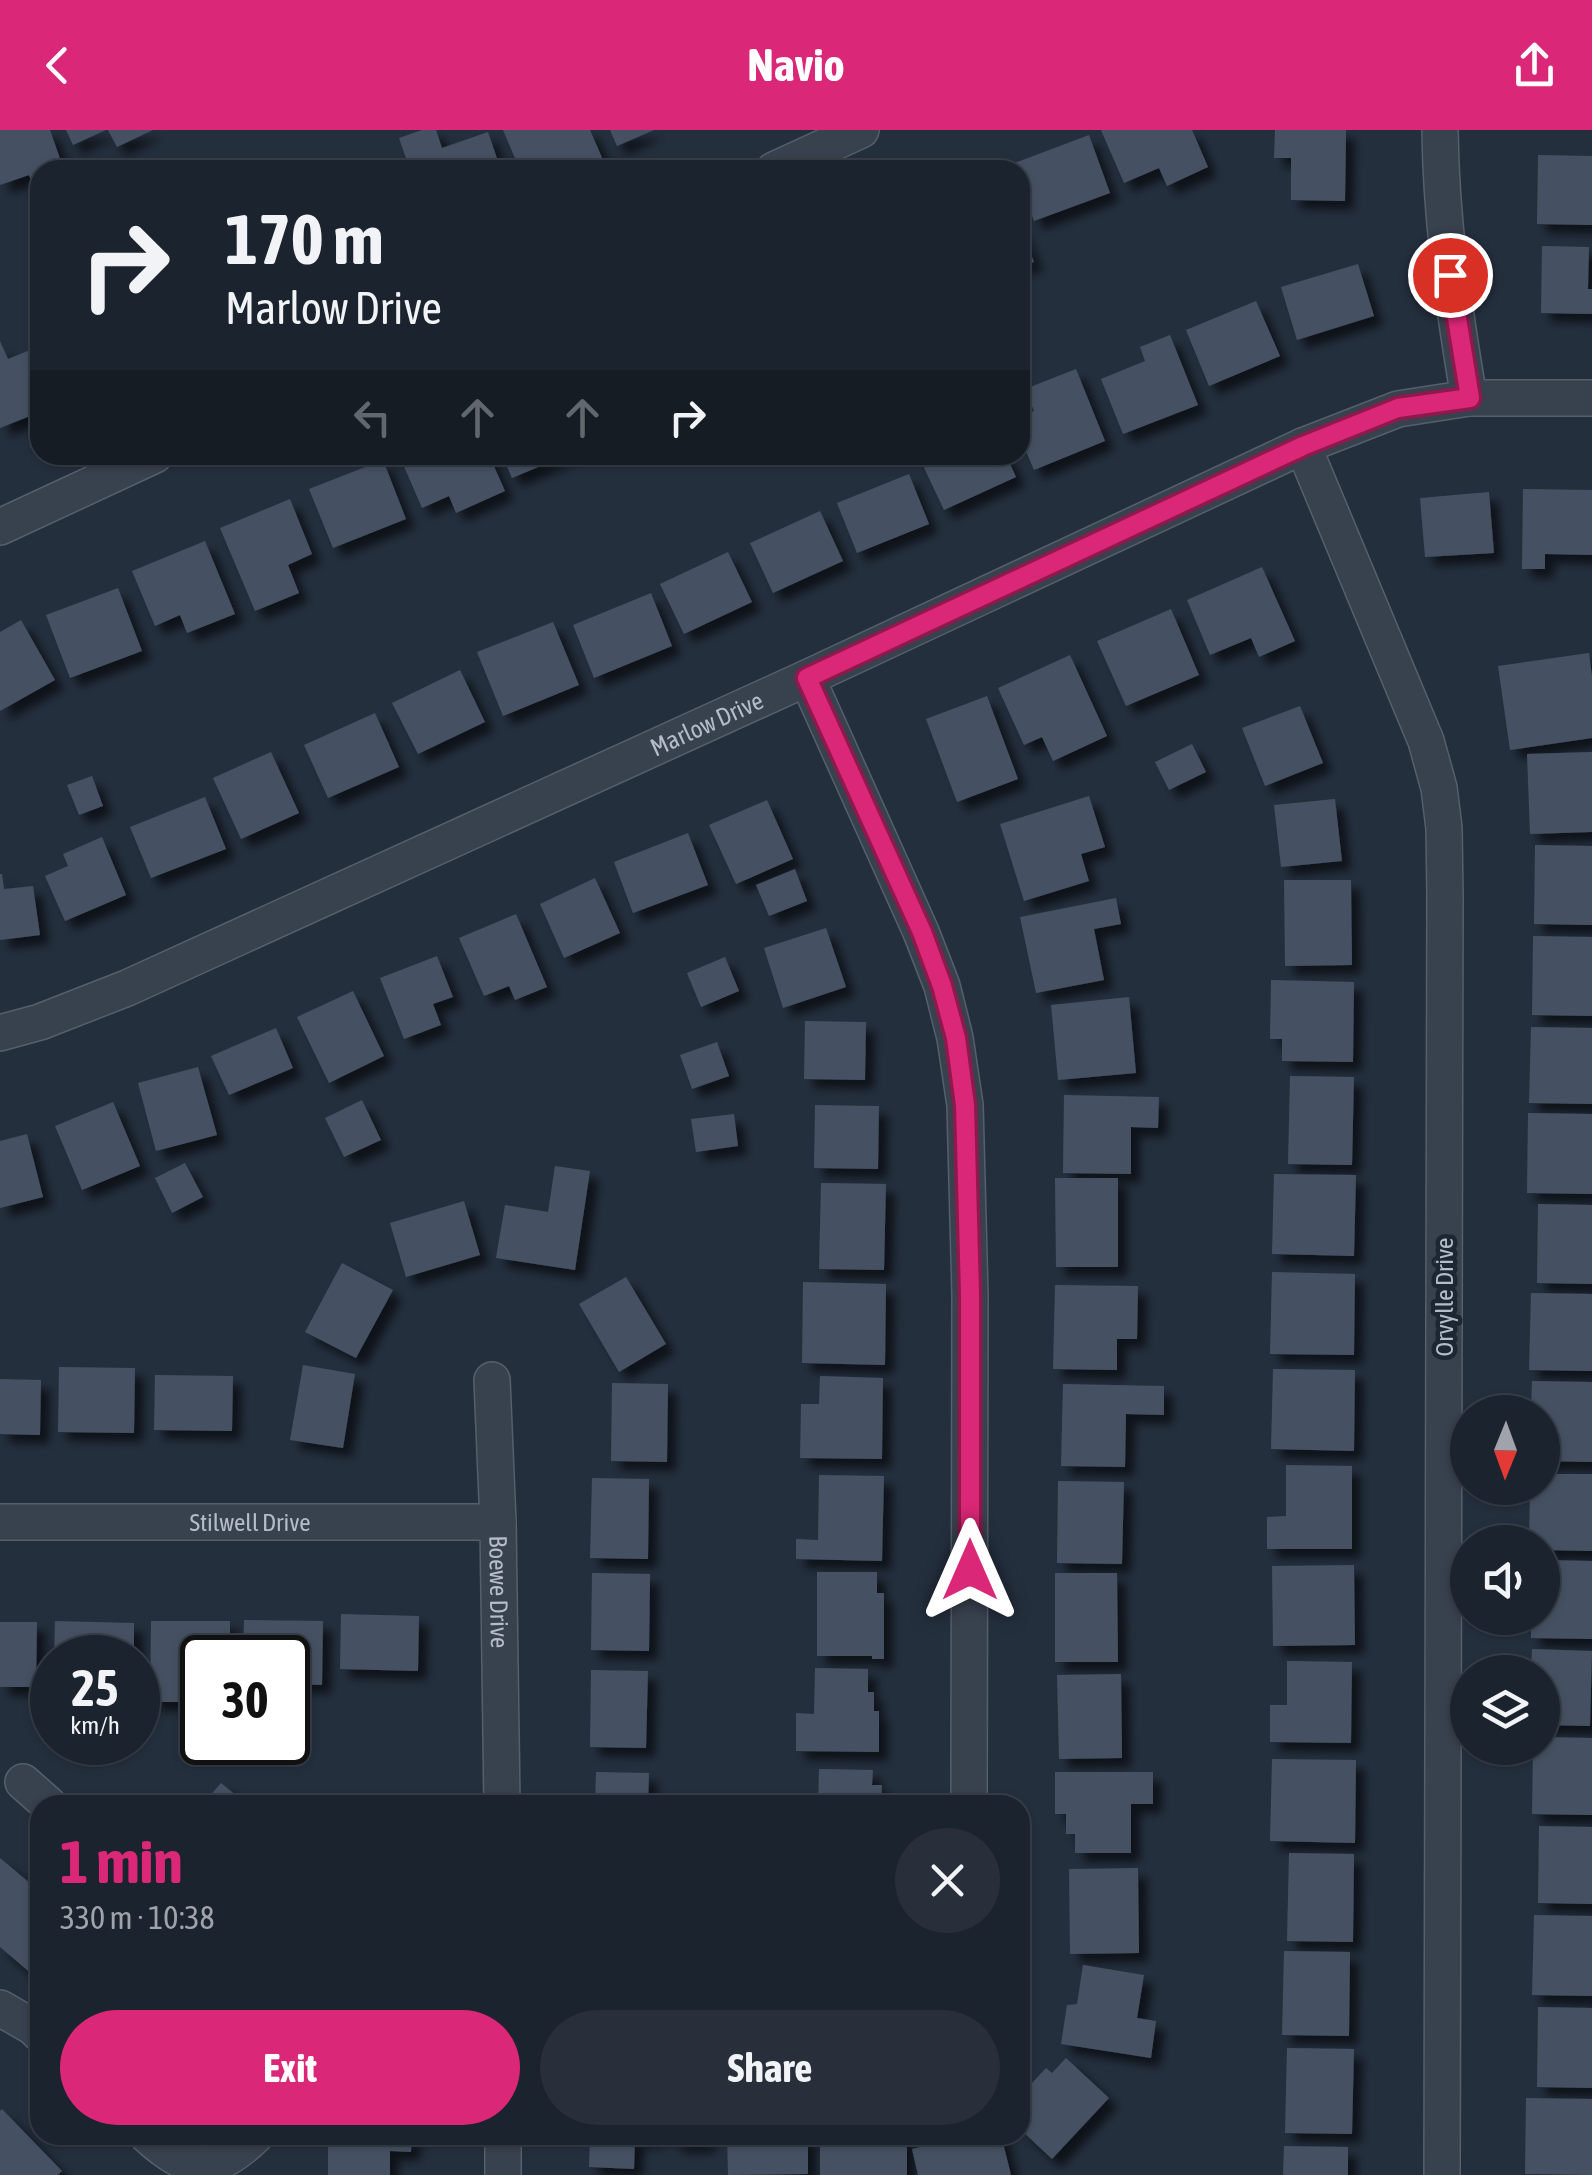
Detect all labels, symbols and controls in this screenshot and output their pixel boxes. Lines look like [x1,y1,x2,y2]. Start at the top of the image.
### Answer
icon: back [30,38,85,93]
icon: share [1507,38,1562,93]
text: Navio [747,39,845,91]
text: 170 m [225,199,384,279]
icon: right [60,200,190,330]
pin [1408,233,1493,318]
icon: arrive [1423,248,1478,303]
text: Marlow Drive [225,282,442,334]
icon: left [345,390,400,445]
icon: ahead [450,390,505,445]
icon: ahead [555,390,610,445]
icon: right [660,390,715,445]
street label: Marlow Drive [646,686,767,761]
street label: Orvylle Drive [1430,1238,1458,1356]
north arrow [1450,1395,1560,1505]
map controls [1450,1395,1560,1765]
street label: Stilwell Drive [189,1508,311,1536]
position arrow [918,1518,1022,1622]
button: sound [1450,1525,1560,1635]
street label: Boewe Drive [484,1535,514,1648]
speed limit sign: 30 [180,1635,310,1765]
button: layers [1450,1655,1560,1765]
text: 25 [71,1659,118,1717]
text: km/h [70,1711,120,1739]
text: 1 min [60,1827,183,1896]
button: close [895,1828,1000,1933]
text: 330 m · 10:38 [60,1899,215,1936]
button: Exit [60,2010,520,2125]
button: Share [540,2010,1000,2125]

